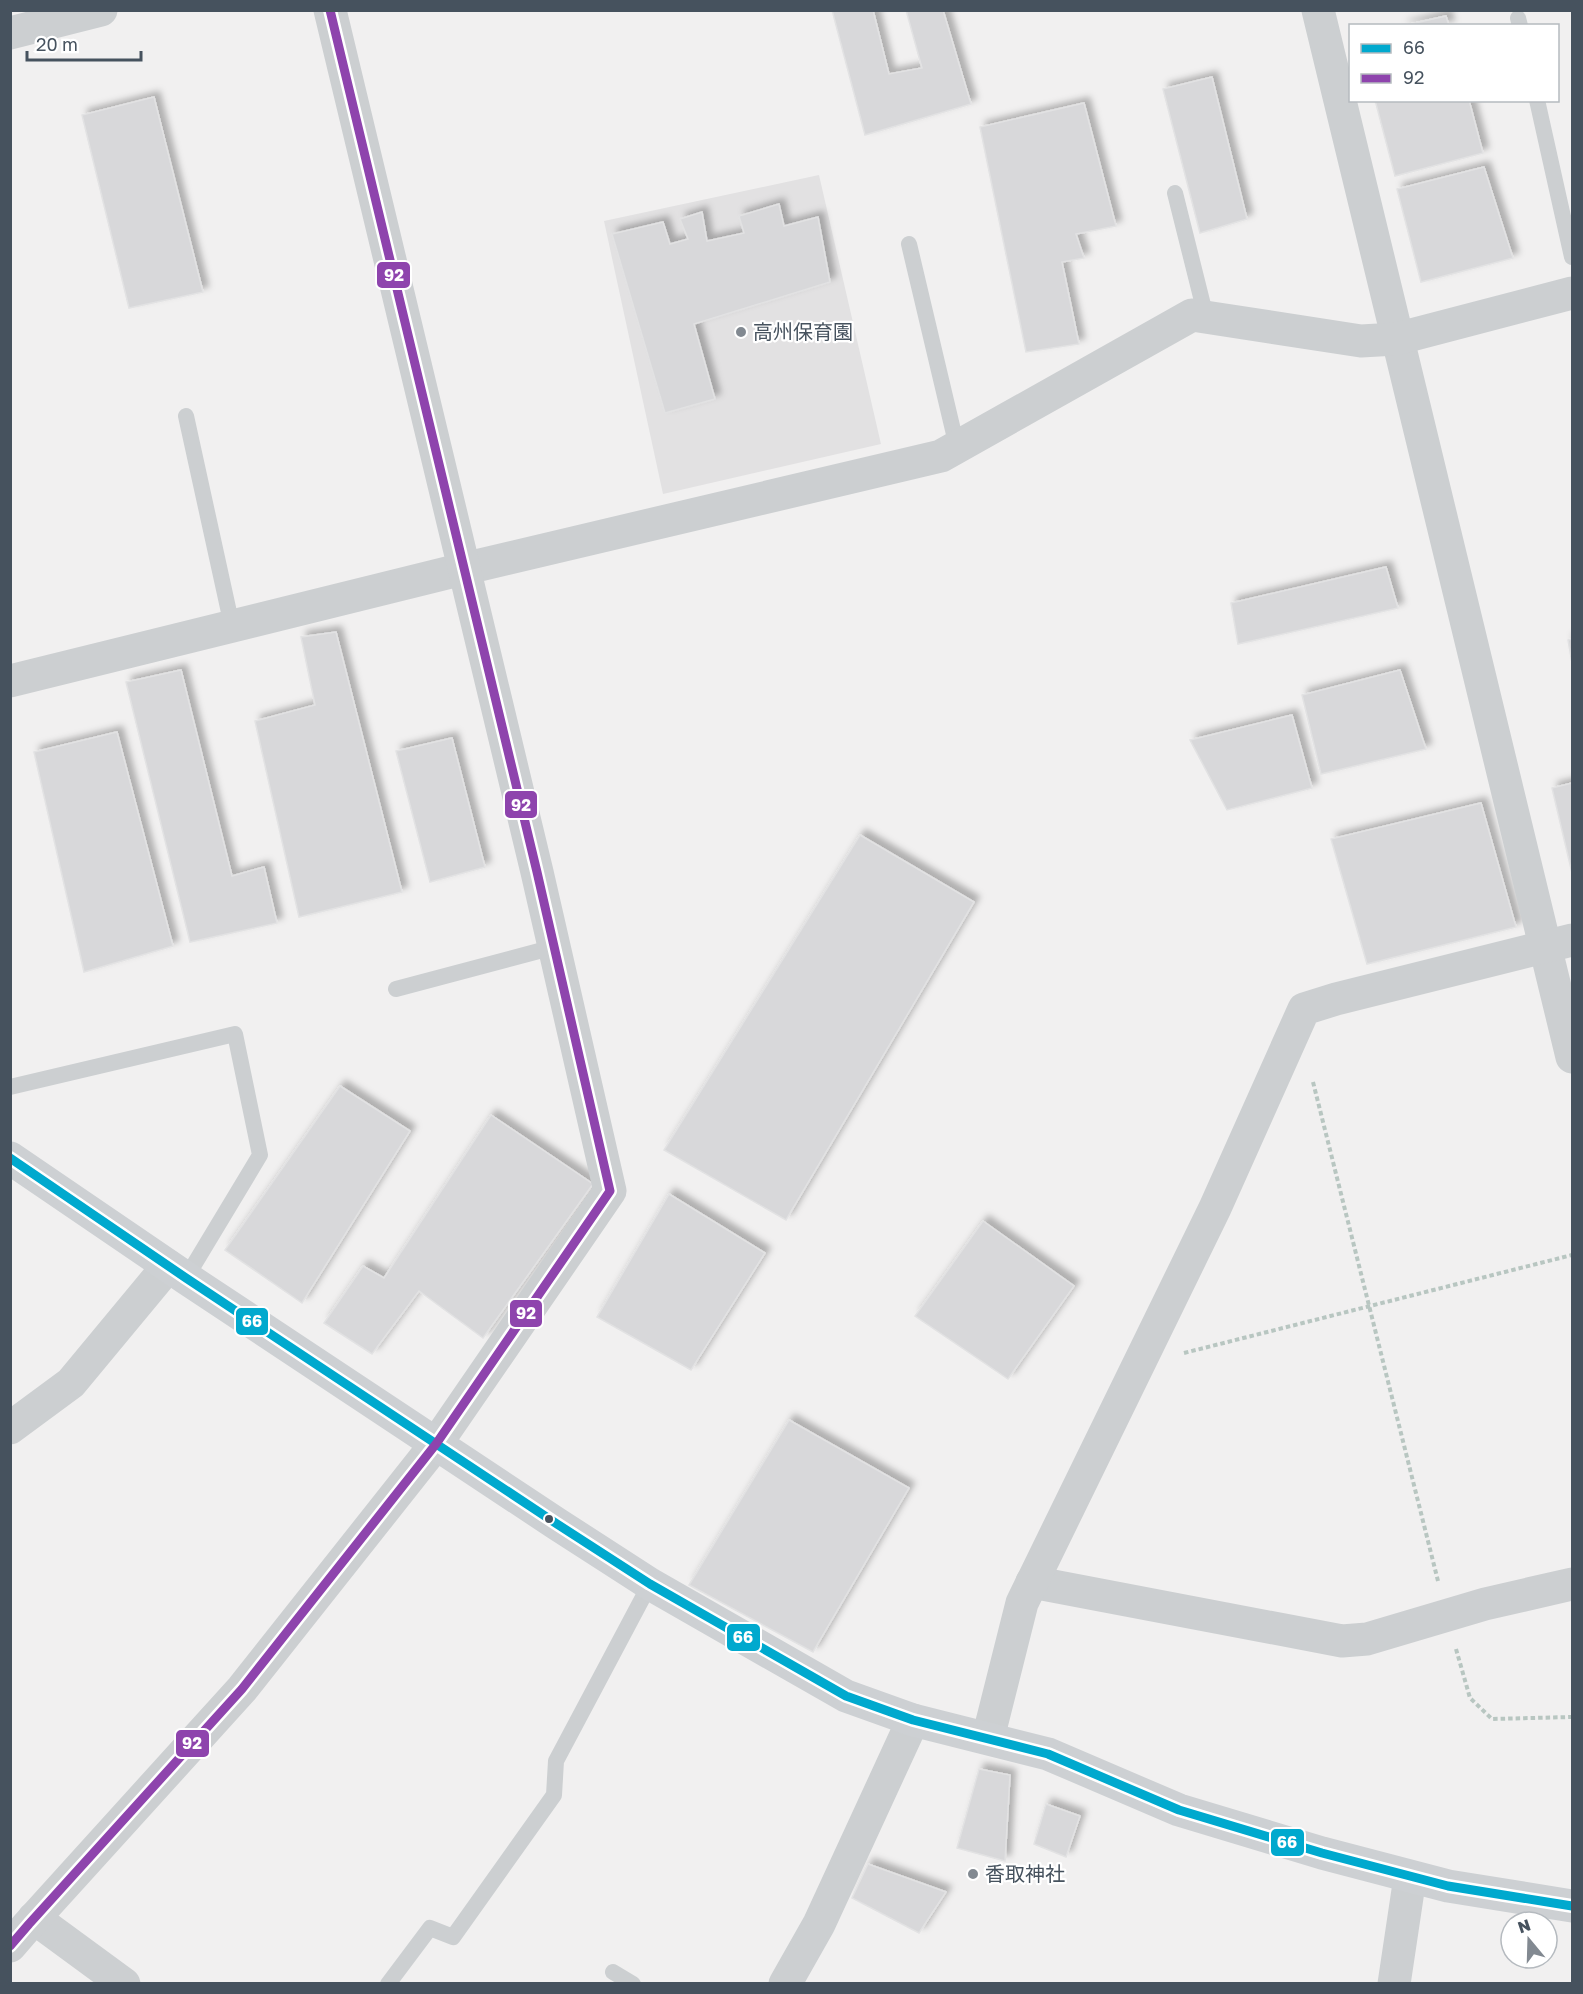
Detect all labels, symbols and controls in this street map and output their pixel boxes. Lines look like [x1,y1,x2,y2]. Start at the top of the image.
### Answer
scale bar [27,24,141,62]
legend [1349,24,1559,102]
text: 20 m [36,33,78,55]
text: 66 [1403,36,1425,58]
text: 92 [1403,66,1424,88]
line badge: 92 [376,261,411,289]
text: 92 [384,265,404,285]
place label: 高州保育園 [753,319,853,343]
marker: 高州保育園 [734,325,748,339]
line badge: 92 [504,790,538,819]
text: 92 [511,795,531,815]
line badge: 92 [509,1299,543,1328]
text: 92 [516,1303,536,1323]
line badge: 66 [235,1307,269,1336]
text: 66 [242,1311,262,1331]
unlabelled marker [543,1513,555,1525]
line badge: 66 [726,1623,761,1652]
text: 66 [733,1627,753,1647]
line badge: 92 [175,1729,210,1758]
text: 92 [182,1733,202,1753]
line badge: 66 [1270,1828,1305,1857]
text: 66 [1277,1832,1297,1852]
place label: 香取神社 [985,1861,1065,1885]
marker: 香取神社 [966,1867,980,1881]
north arrow [1499,1910,1559,1970]
text: N [1515,1914,1533,1937]

